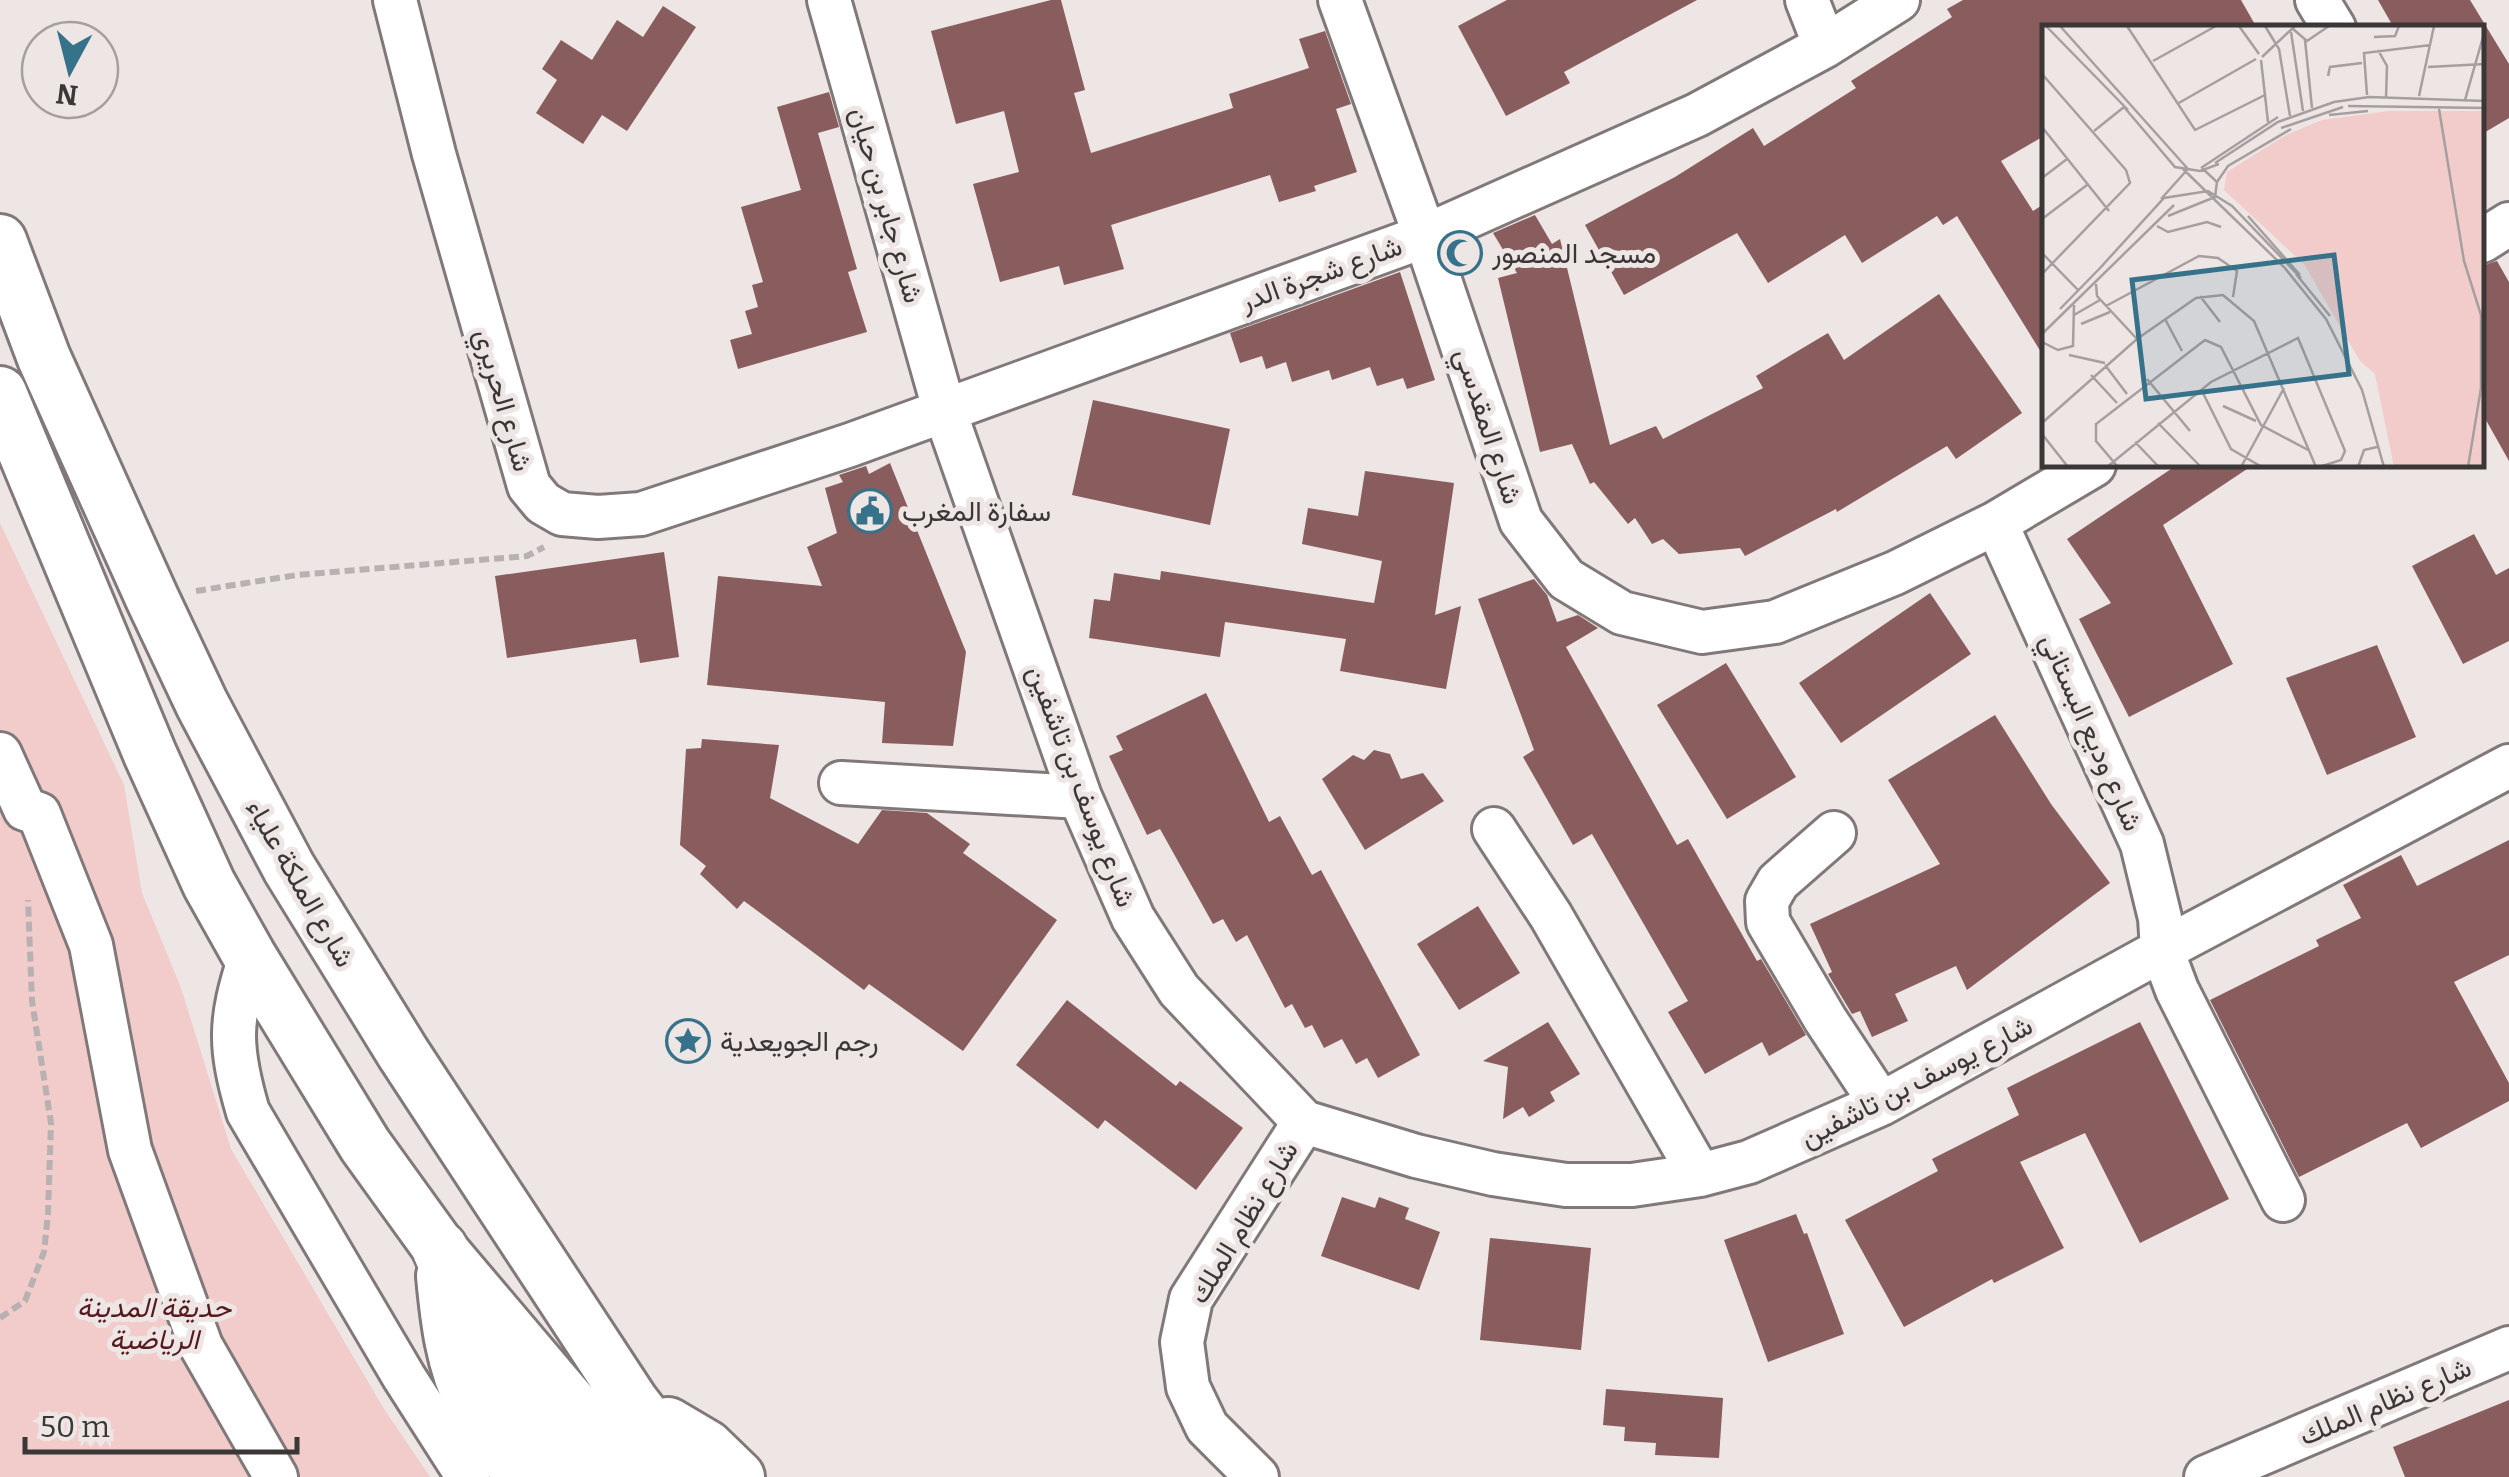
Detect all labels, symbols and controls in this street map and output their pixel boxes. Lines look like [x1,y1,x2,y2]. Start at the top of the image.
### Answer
north arrow [20,20,120,120]
inset map [2042,25,2484,468]
text: N [54,77,80,112]
street label: شارع جابر بن حيان [841,104,930,307]
street label: شارع شجرة الدر [1235,229,1407,320]
mosque icon: مسجد المنصور [1437,230,1483,276]
place label: مسجد المنصور [1491,237,1656,271]
street label: شارع الحريري [462,325,540,477]
street label: شارع المقدسي [1442,344,1529,510]
public building icon: سفارة المغرب [847,488,893,534]
place label: سفارة المغرب [902,495,1051,529]
street label: شارع وديع البستاني [2028,628,2150,838]
street label: شارع يوسف بن تاشفين [1018,661,1143,912]
street label: شارع الملكة علياء [238,794,362,974]
street label: شارع يوسف بن تاشفين [1795,1009,2039,1156]
place icon: رجم الجويعدية [665,1018,711,1064]
place label: رجم الجويعدية [720,1025,878,1060]
street label: شارع نظام الملك [1182,1135,1307,1310]
park label: حديقة المدينة الرياضية [77,1291,232,1357]
street label: شارع نظام الملك [2294,1350,2477,1454]
scale bar [25,1392,298,1454]
text: 50 m [40,1409,110,1445]

